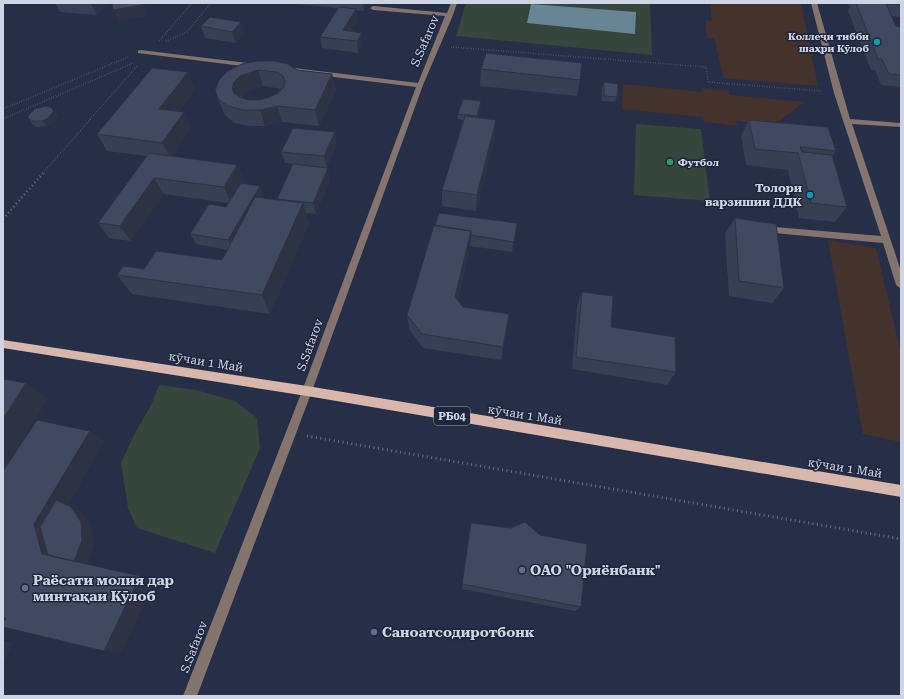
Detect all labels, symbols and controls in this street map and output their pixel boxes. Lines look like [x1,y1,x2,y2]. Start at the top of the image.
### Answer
street label: S.Safarov [408,13,442,69]
place label: Коллеҷи тибби шаҳри Кӯлоб [788,31,870,54]
marker: Коллеҷи тибби шаҳри Кӯлоб [872,37,882,47]
marker: Футбол [665,157,675,167]
place label: Футбол [678,157,719,168]
place label: Толори варзишии ДДК [705,181,803,209]
marker: Толори варзишии ДДК [805,190,815,200]
street label: S.Safarov [294,317,326,373]
street label: кӯчаи 1 Май [168,349,244,375]
street label: кӯчаи 1 Май [487,402,563,428]
road number: РБ04 [434,407,470,425]
street label: кӯчаи 1 Май [807,455,883,481]
place label: ОАО "Ориёнбанк" [530,562,661,578]
marker: ОАО "Ориёнбанк" [517,565,527,575]
place label: Раёсати молия дар минтақаи Кӯлоб [33,572,174,604]
marker: Раёсати молия дар минтақаи Кӯлоб [20,583,30,593]
street label: S.Safarov [178,619,210,675]
place label: Саноатсодиротбонк [382,624,535,640]
marker: Саноатсодиротбонк [369,627,379,637]

